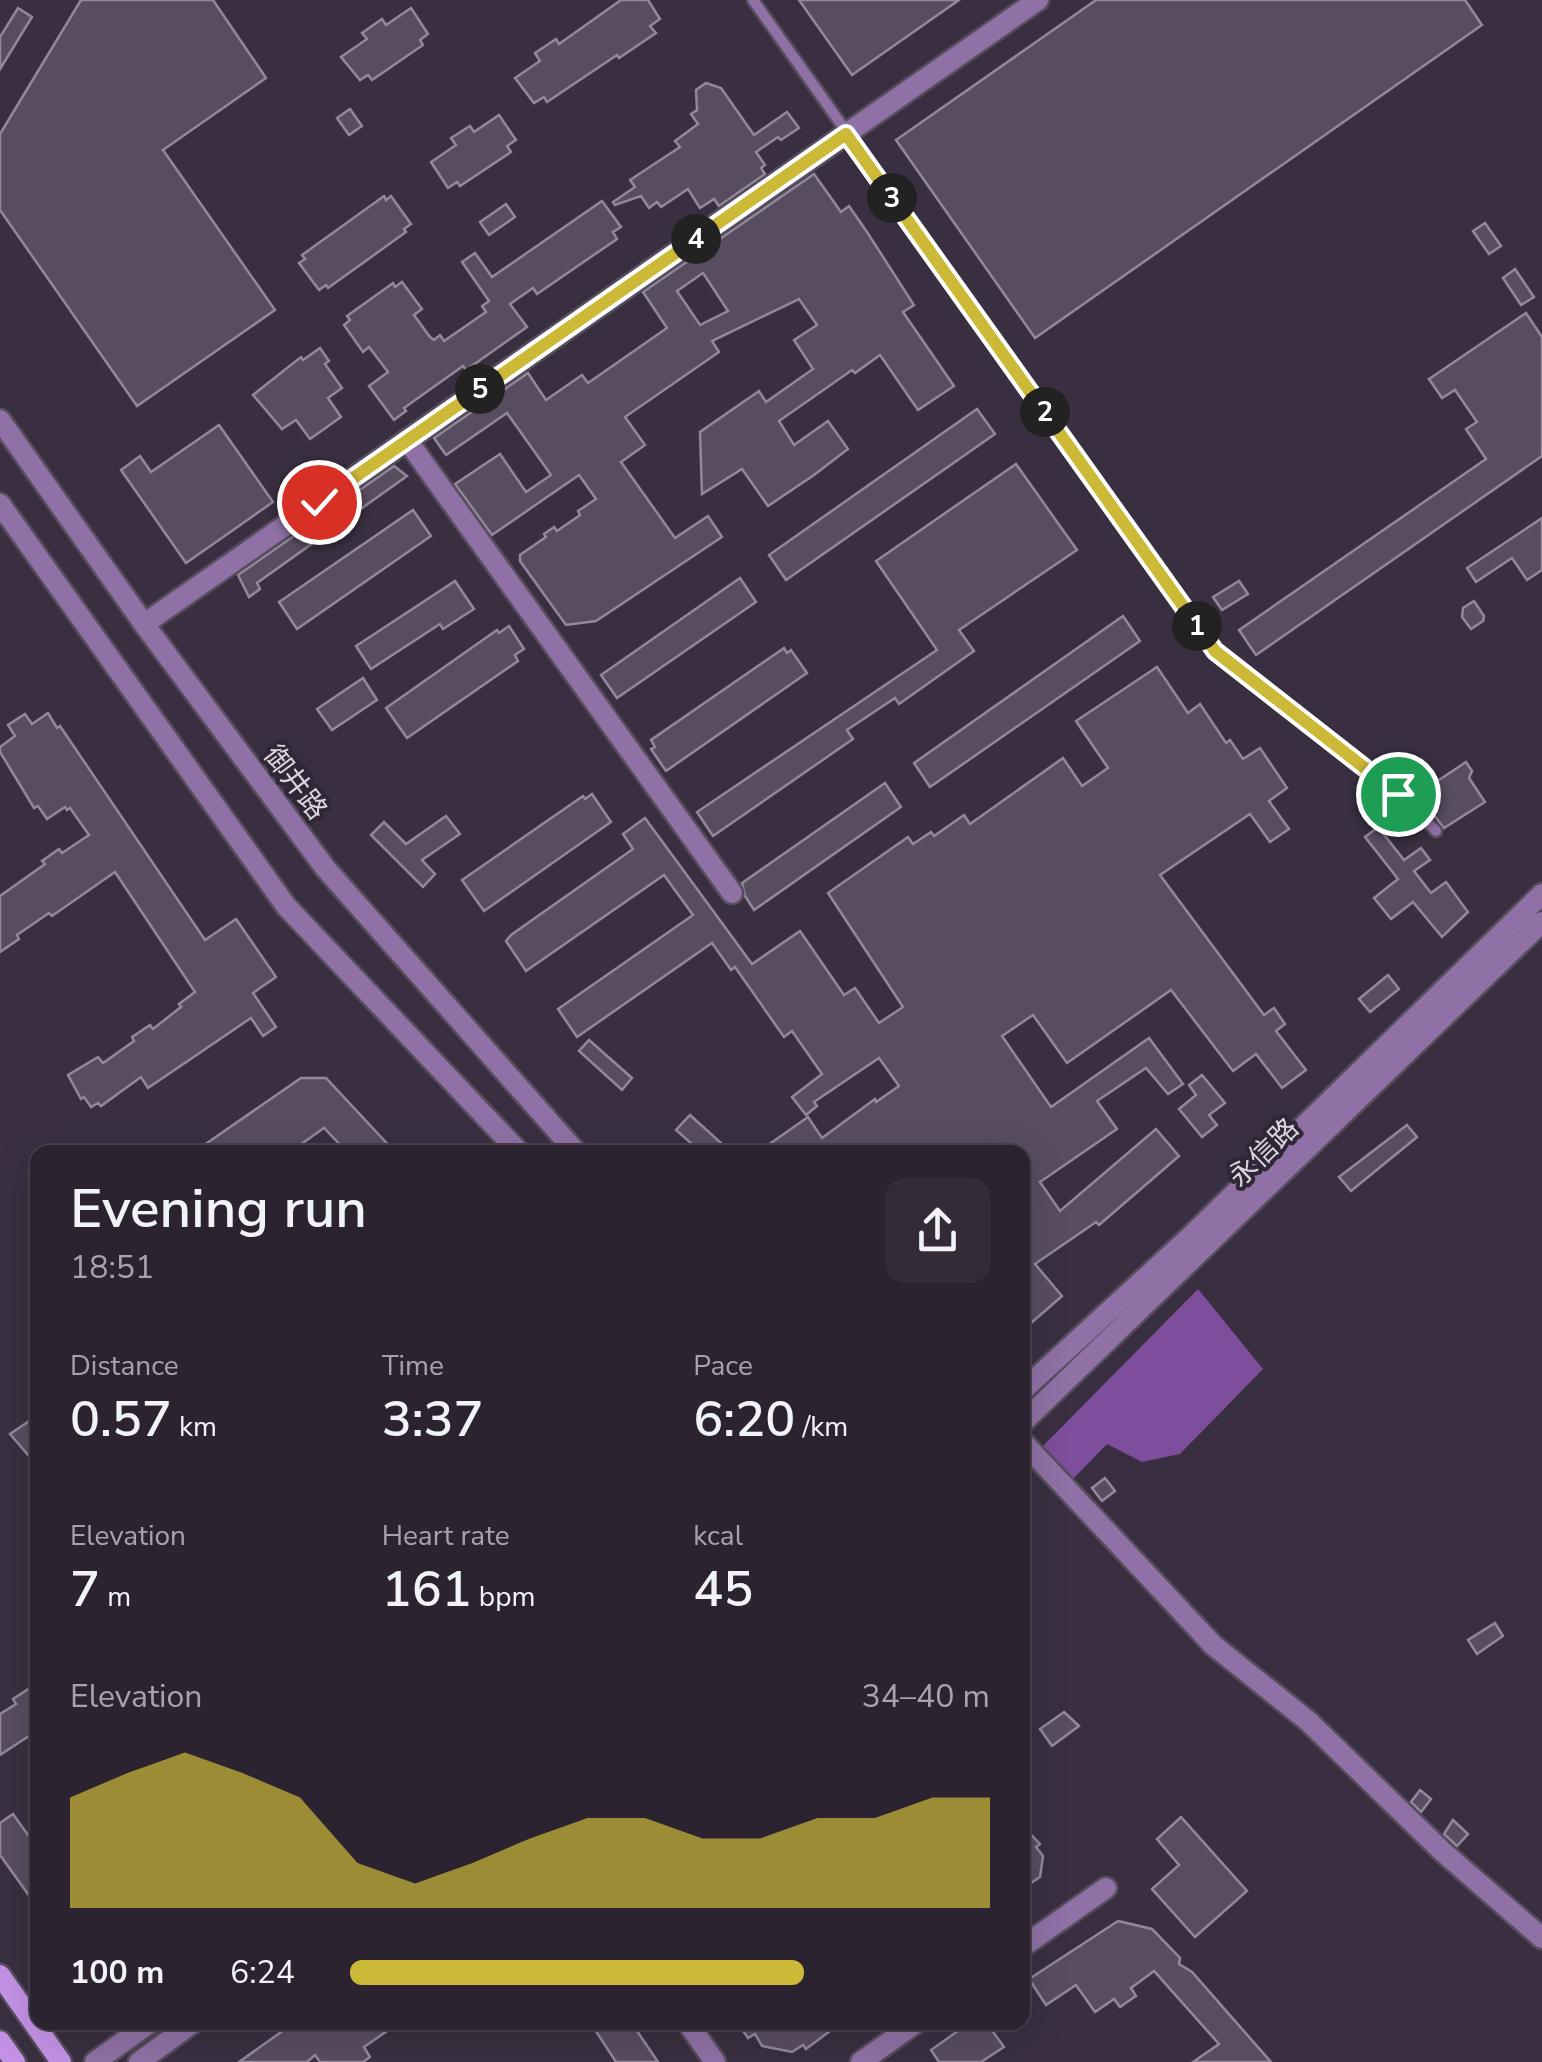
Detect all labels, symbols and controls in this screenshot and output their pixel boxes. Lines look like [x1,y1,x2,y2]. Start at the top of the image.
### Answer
pin: 3 [867,173,917,223]
text: 3 [884,179,900,217]
pin: 4 [671,214,721,264]
text: 4 [688,220,704,258]
pin: 5 [455,364,505,414]
text: 5 [472,370,488,408]
pin: 2 [1020,387,1070,437]
text: 2 [1037,393,1053,431]
pin [277,460,362,545]
icon: check [292,475,347,530]
pin: 1 [1172,601,1222,651]
text: 1 [1189,607,1205,645]
street label: 御井路 [255,738,336,828]
pin [1356,752,1441,837]
icon: arrive [1371,767,1426,822]
street label: 永信路 [1220,1110,1307,1196]
text: Evening run [70,1171,367,1246]
button: share [885,1178,990,1283]
text: 18:51 [70,1246,154,1289]
text: Distance [70,1347,179,1385]
text: Time [382,1347,444,1385]
text: Pace [693,1347,753,1385]
text: 0.57 [70,1385,172,1454]
text: 3:37 [382,1385,484,1454]
text: 6:20 [693,1385,795,1454]
text: km [172,1408,217,1446]
text: /km [795,1408,848,1446]
text: Elevation [70,1517,186,1555]
text: Heart rate [382,1517,510,1555]
text: kcal [693,1517,743,1555]
text: 7 [70,1555,100,1624]
text: 161 [382,1555,472,1624]
text: 45 [693,1555,753,1624]
text: m [100,1578,131,1616]
text: bpm [472,1578,535,1616]
text: Elevation [70,1675,203,1718]
text: 34–40 m [862,1675,990,1718]
text: 100 m [70,1951,164,1994]
text: 6:24 [230,1951,295,1994]

